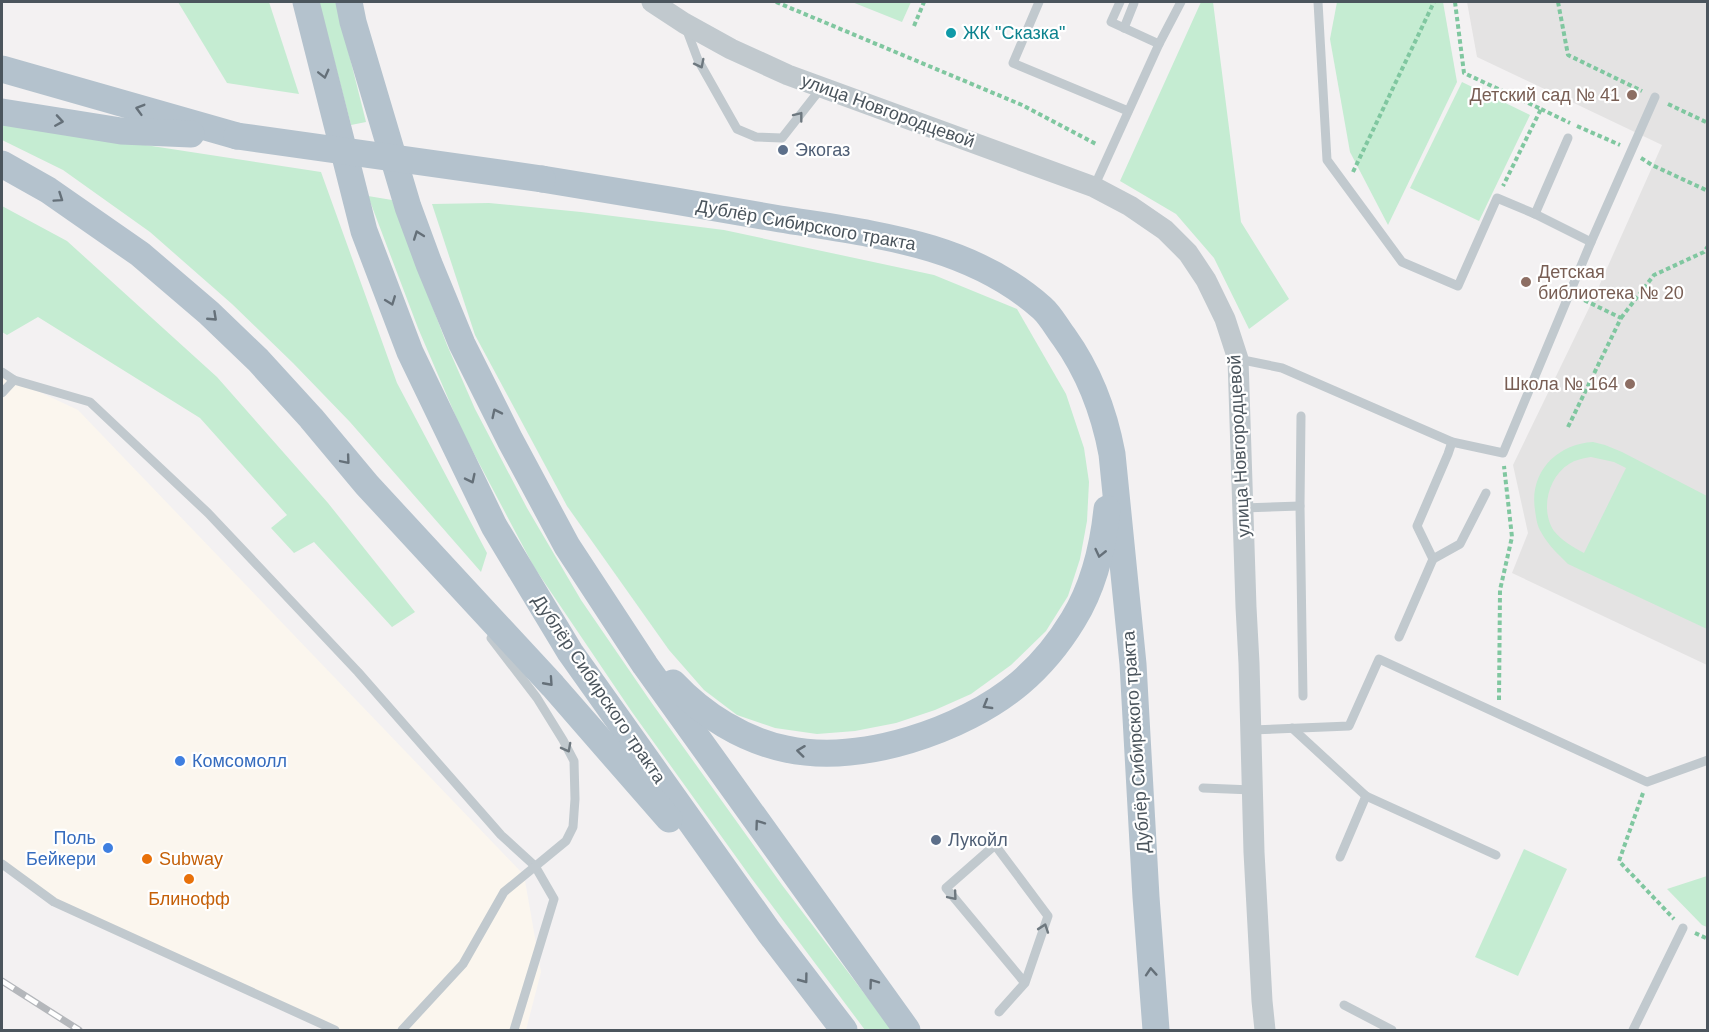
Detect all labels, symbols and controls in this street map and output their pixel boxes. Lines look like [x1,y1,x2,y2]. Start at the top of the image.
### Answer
place label: ЖК "Сказка" [963,23,1066,43]
marker: ЖК "Сказка" [944,26,958,40]
one-way arrow [693,58,705,69]
one-way arrow [316,69,329,79]
street label: улица Новгородцевой [799,70,977,152]
place label: Детский сад № 41 [1470,85,1620,105]
marker: Детский сад № 41 [1625,88,1639,102]
one-way arrow [135,104,146,116]
one-way arrow [792,112,803,123]
one-way arrow [55,115,64,127]
place label: Экогаз [795,140,850,160]
marker: Экогаз [776,143,790,157]
one-way arrow [53,191,64,202]
street label: Дублёр Сибирского тракта [694,196,918,254]
one-way arrow [413,230,426,240]
place label: Детская библиотека № 20 [1538,262,1684,303]
marker: Детская библиотека № 20 [1519,275,1533,289]
one-way arrow [383,296,396,306]
one-way arrow [206,310,217,321]
street label: улица Новгородцевой [1224,354,1254,538]
place label: Школа № 164 [1504,374,1618,394]
marker: Школа № 164 [1623,377,1637,391]
one-way arrow [492,408,504,419]
one-way arrow [338,453,349,464]
one-way arrow [464,472,475,483]
one-way arrow [1094,548,1107,558]
street label: Дублёр Сибирского тракта [528,591,670,788]
street label: Дублёр Сибирского тракта [1118,629,1154,854]
one-way arrow [542,675,553,685]
one-way arrow [983,698,993,709]
one-way arrow [560,742,572,753]
one-way arrow [796,745,805,758]
place label: Комсомолл [192,751,287,771]
marker: Комсомолл [173,754,187,768]
one-way arrow [755,820,766,831]
place label: Поль Бейкери [26,828,96,869]
place label: Лукойл [948,830,1008,850]
marker: Лукойл [929,833,943,847]
marker: Поль Бейкери [101,841,115,855]
place label: Subway [159,849,223,869]
marker: Subway [140,852,154,866]
marker: Блинофф [182,872,196,886]
place label: Блинофф [148,889,230,909]
one-way arrow [945,889,956,900]
one-way arrow [1036,923,1049,934]
one-way arrow [1145,968,1158,977]
one-way arrow [797,972,808,983]
one-way arrow [869,978,880,989]

